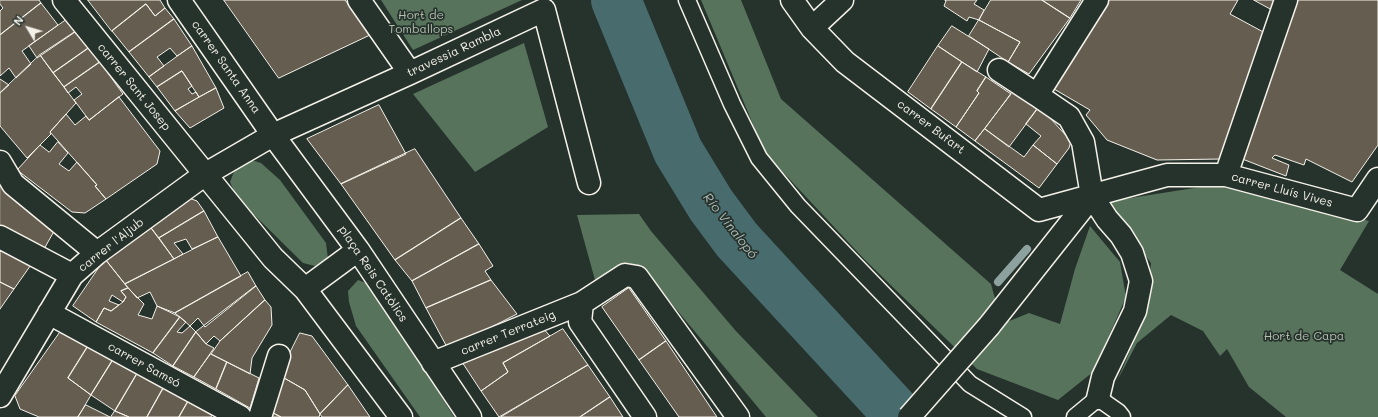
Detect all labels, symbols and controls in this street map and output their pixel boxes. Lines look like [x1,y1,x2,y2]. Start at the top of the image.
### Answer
north arrow [8,8,48,48]
park label: Hort de Tomballops [389,8,453,36]
text: N [10,12,27,28]
street label: carrer Santa Anna [188,18,264,116]
street label: travessia Rambla [405,24,503,80]
street label: carrer Sant Josep [94,40,174,134]
street label: carrer Bufart [894,97,968,157]
street label: carrer Lluís Vives [1230,170,1334,210]
water label: Río Vinalopó [700,190,760,262]
street label: carrer l'Aljub [75,215,147,275]
street label: plaça Reis Catòlics [336,223,410,325]
street label: carrer Terrateig [459,307,557,359]
park label: Hort de Capa [1264,329,1344,343]
street label: carrer Samsó [105,339,183,391]

